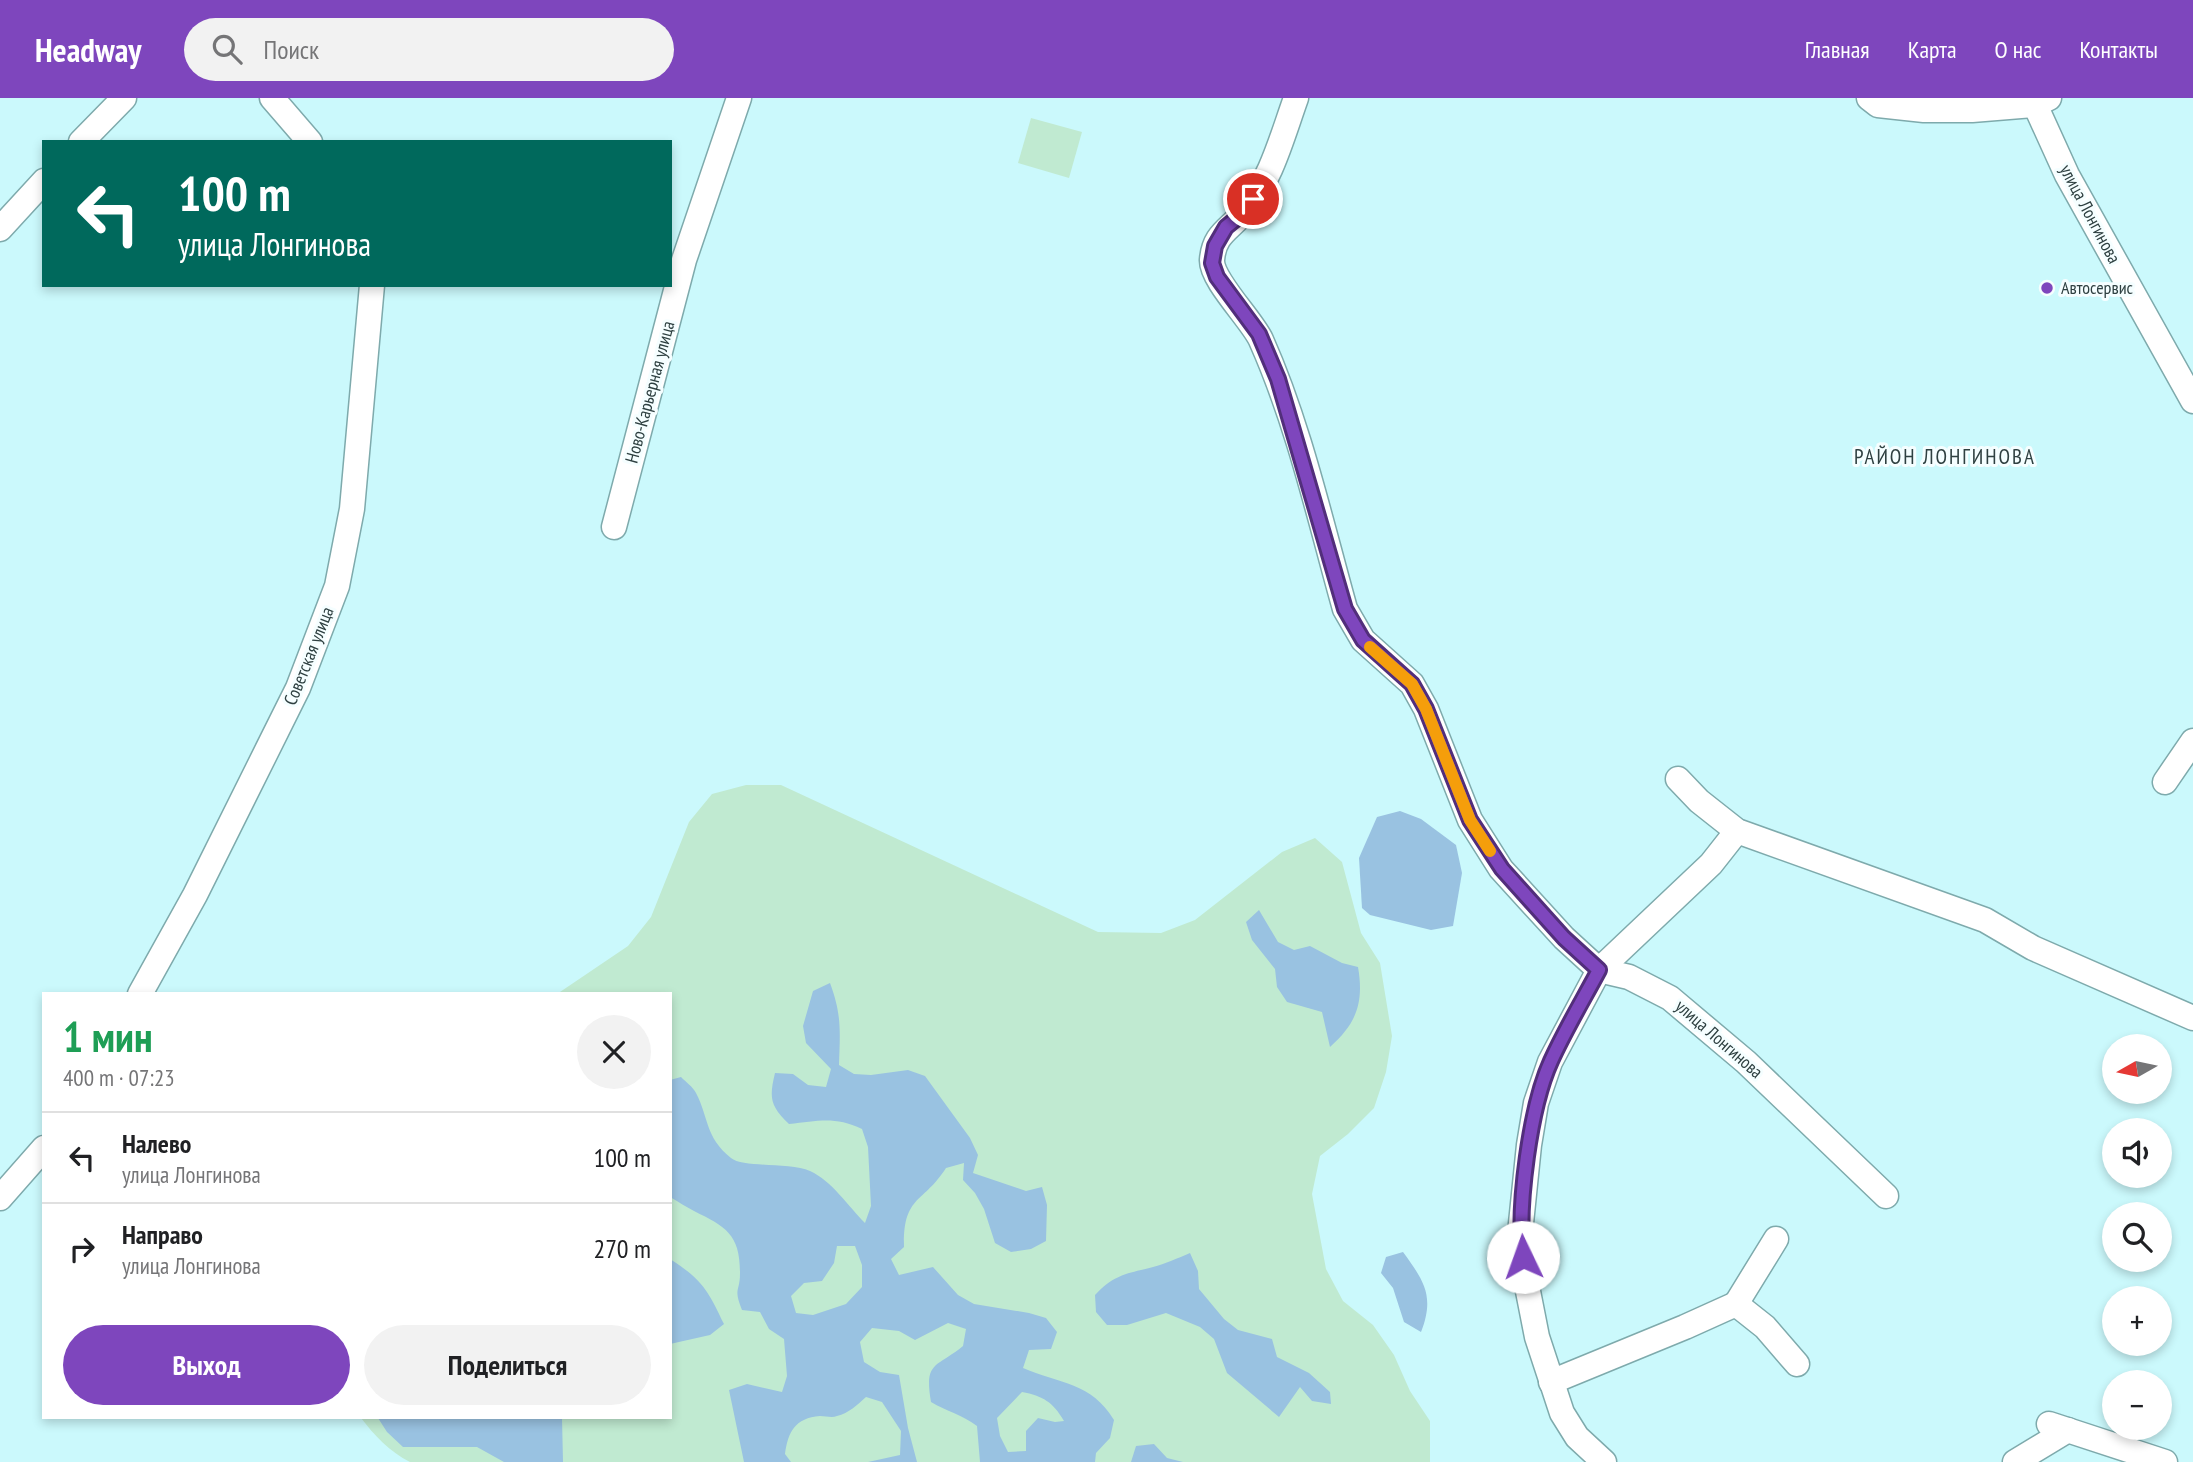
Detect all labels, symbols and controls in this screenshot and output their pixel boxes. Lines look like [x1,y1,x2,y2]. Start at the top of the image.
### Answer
search box [184,18,674,81]
text: Headway [35,28,142,71]
icon: search [208,30,246,68]
text: Поиск [264,33,319,66]
text: Главная [1805,34,1870,65]
text: Карта [1908,34,1957,65]
text: О нас [1995,34,2041,65]
text: Контакты [2079,34,2158,65]
street label: улица Лонгинова [2055,160,2126,267]
text: 100 m [178,161,291,225]
icon: left [63,168,154,259]
pin [1223,169,1283,229]
icon: arrive [1234,180,1272,218]
text: улица Лонгинова [178,223,371,265]
place label: Автосервис [2061,276,2134,299]
marker: Автосервис [2039,280,2055,296]
street label: Ново-Карьерная улица [619,318,680,465]
district label: РАЙОН ЛОНГИНОВА [1854,443,2036,470]
street label: Советская улица [278,603,339,708]
street label: улица Лонгинова [1671,994,1768,1083]
text: 1 мин [63,1009,153,1064]
button: close [577,1015,651,1089]
north arrow [2102,1034,2172,1104]
map controls [2102,1034,2172,1440]
text: 400 m · 07:23 [63,1063,175,1092]
button: sound [2102,1118,2172,1188]
text: Налево [122,1127,191,1160]
icon: left [63,1139,101,1177]
text: 100 m [593,1141,651,1174]
text: улица Лонгинова [122,1160,261,1189]
button: search [2102,1202,2172,1272]
text: Направо [122,1218,203,1251]
position arrow [1486,1220,1560,1294]
icon: right [63,1230,101,1268]
text: 270 m [593,1232,651,1265]
text: улица Лонгинова [122,1251,261,1280]
button: + [2102,1286,2172,1356]
button: Выход [63,1325,350,1405]
button: Поделиться [364,1325,651,1405]
button: − [2102,1370,2172,1440]

